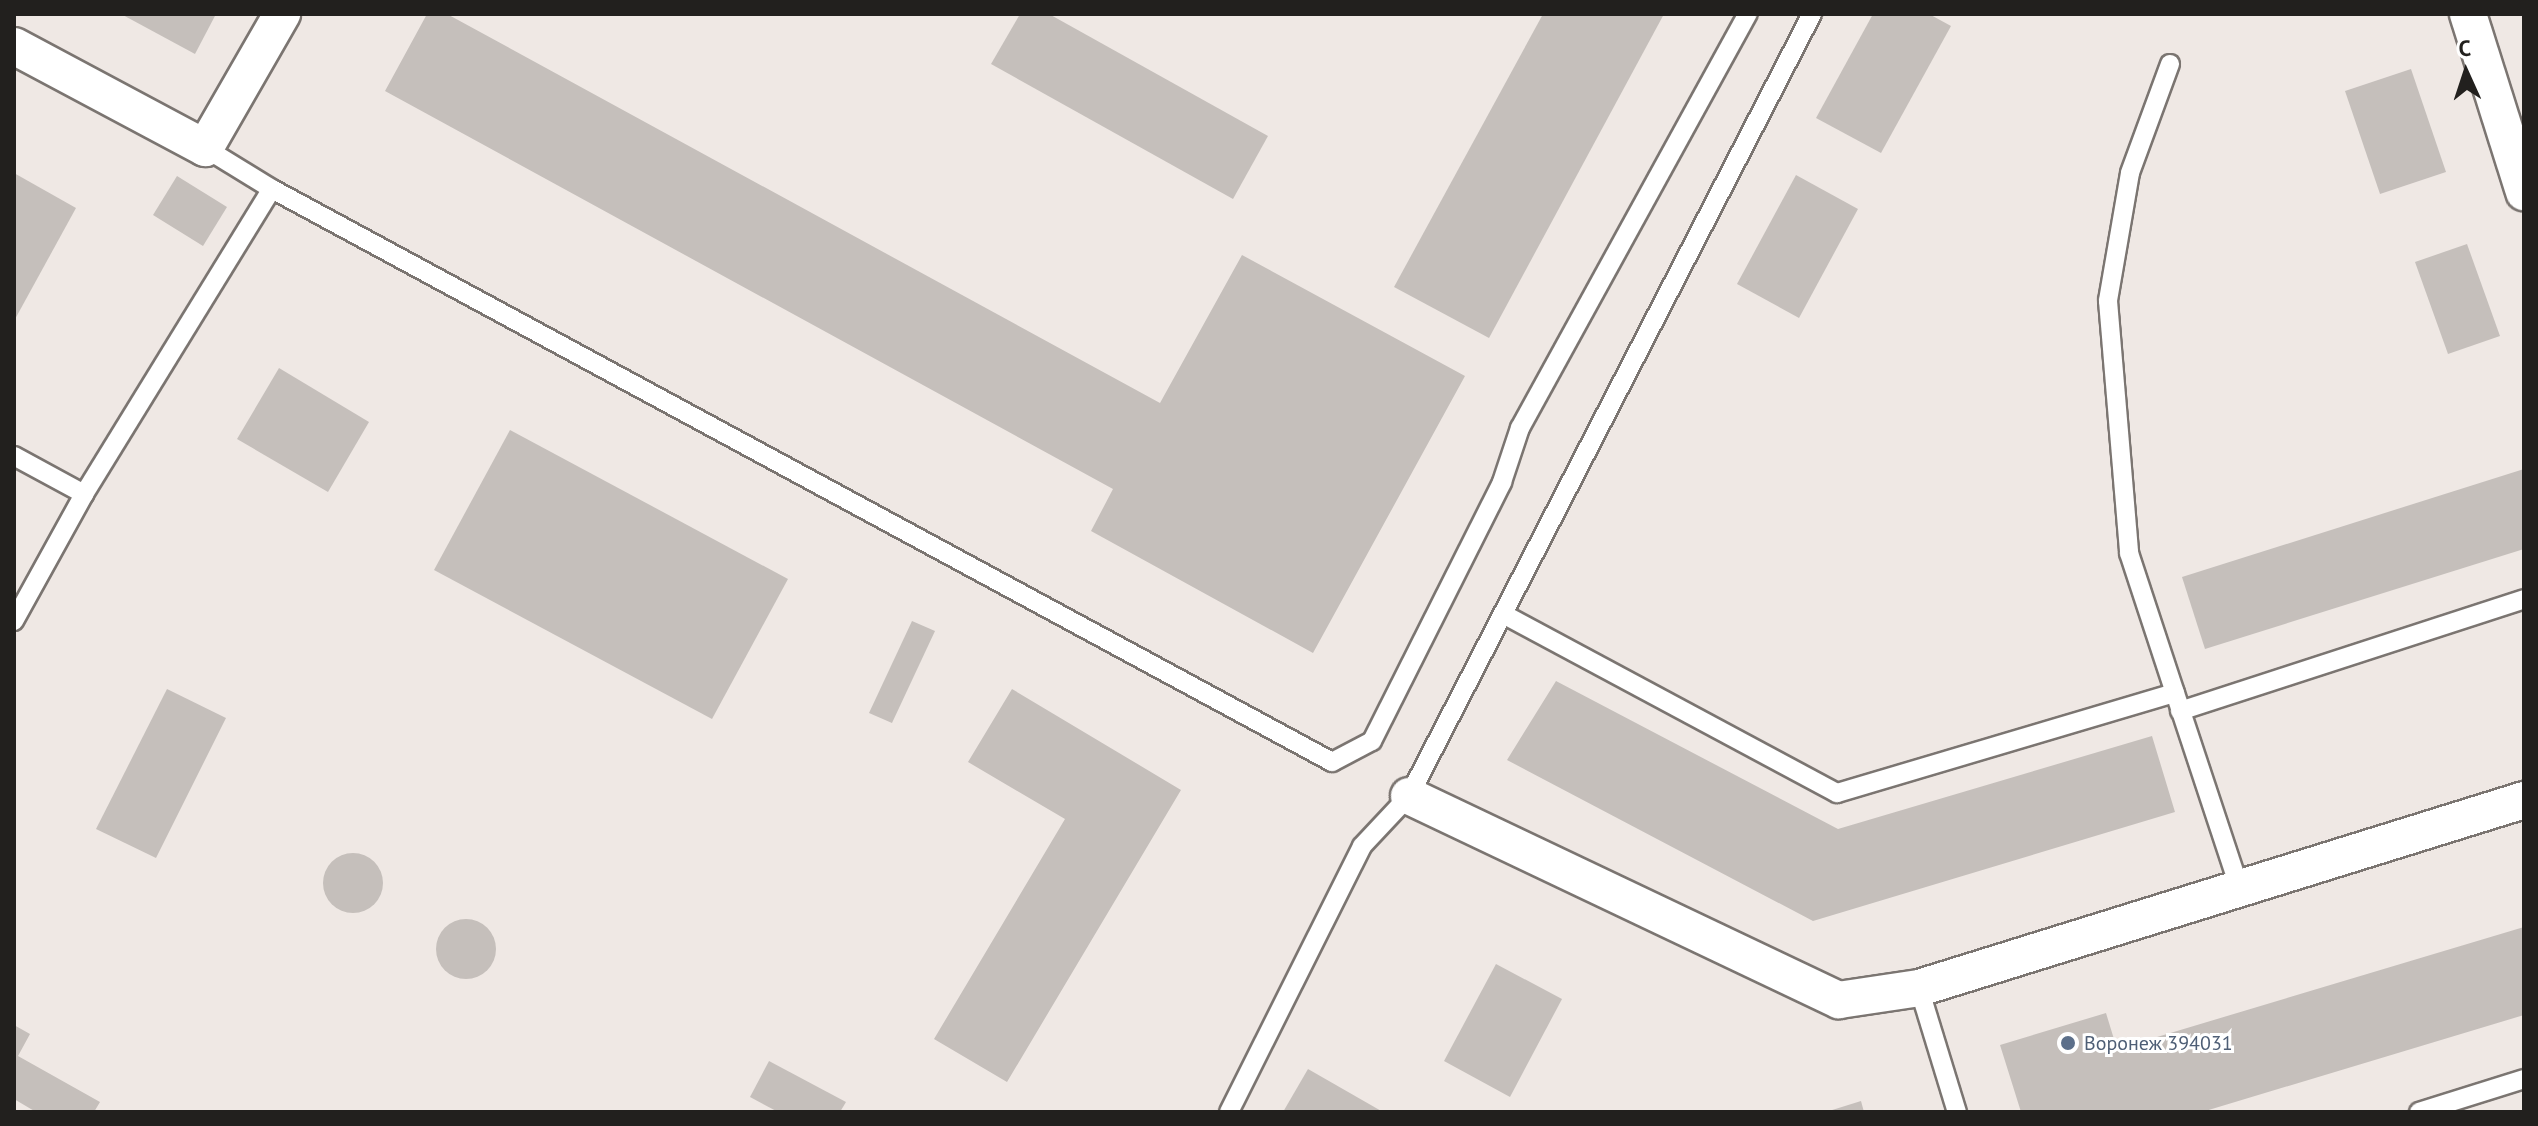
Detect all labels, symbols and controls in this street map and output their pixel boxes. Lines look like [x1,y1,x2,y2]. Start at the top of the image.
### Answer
north arrow [2426,32,2506,112]
text: С [2458,34,2472,62]
place label: Воронеж 394031 [2084,1031,2233,1055]
marker: Воронеж 394031 [2059,1034,2077,1052]

